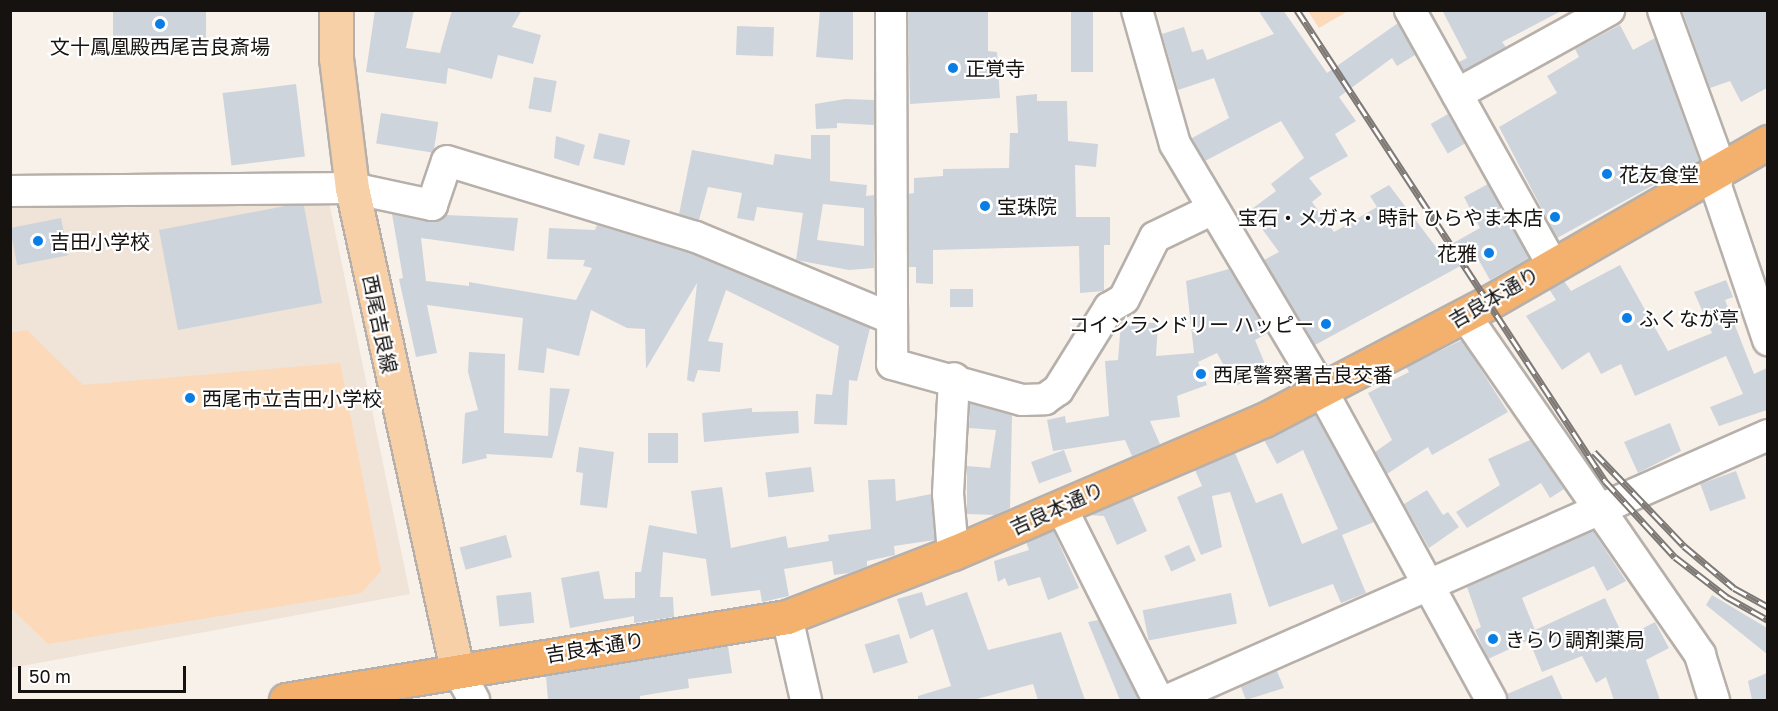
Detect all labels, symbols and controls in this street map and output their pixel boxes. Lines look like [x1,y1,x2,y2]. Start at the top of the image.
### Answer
marker: 文十鳳凰殿西尾吉良斎場 [153,17,167,31]
place label: 文十鳳凰殿西尾吉良斎場 [50,34,270,58]
place label: 正覚寺 [965,56,1025,80]
marker: 正覚寺 [946,61,960,75]
place label: 花友食堂 [1619,162,1699,186]
marker: 花友食堂 [1600,167,1614,181]
place label: 宝珠院 [997,194,1057,218]
marker: 宝珠院 [978,199,992,213]
place label: 宝石・メガネ・時計 ひらやま本店 [1238,205,1543,229]
marker: 宝石・メガネ・時計 ひらやま本店 [1548,210,1562,224]
place label: 吉田小学校 [50,229,150,253]
marker: 吉田小学校 [31,234,45,248]
place label: 花雅 [1437,241,1477,265]
marker: 花雅 [1482,246,1496,260]
street label: 吉良本通り [1445,262,1543,332]
street label: 西尾吉良線 [358,273,402,375]
place label: ふくなが亭 [1639,306,1739,330]
marker: ふくなが亭 [1620,311,1634,325]
place label: コインランドリー ハッピー [1069,312,1314,336]
marker: コインランドリー ハッピー [1319,317,1333,331]
place label: 西尾警察署吉良交番 [1213,362,1393,386]
marker: 西尾警察署吉良交番 [1194,367,1208,381]
place label: 西尾市立吉田小学校 [202,386,382,410]
marker: 西尾市立吉田小学校 [183,391,197,405]
street label: 吉良本通り [1006,477,1108,539]
street label: 吉良本通り [544,627,646,667]
place label: きらり調剤薬局 [1505,627,1645,651]
marker: きらり調剤薬局 [1486,632,1500,646]
scale bar [21,654,189,692]
text: 50 m [29,665,71,687]

